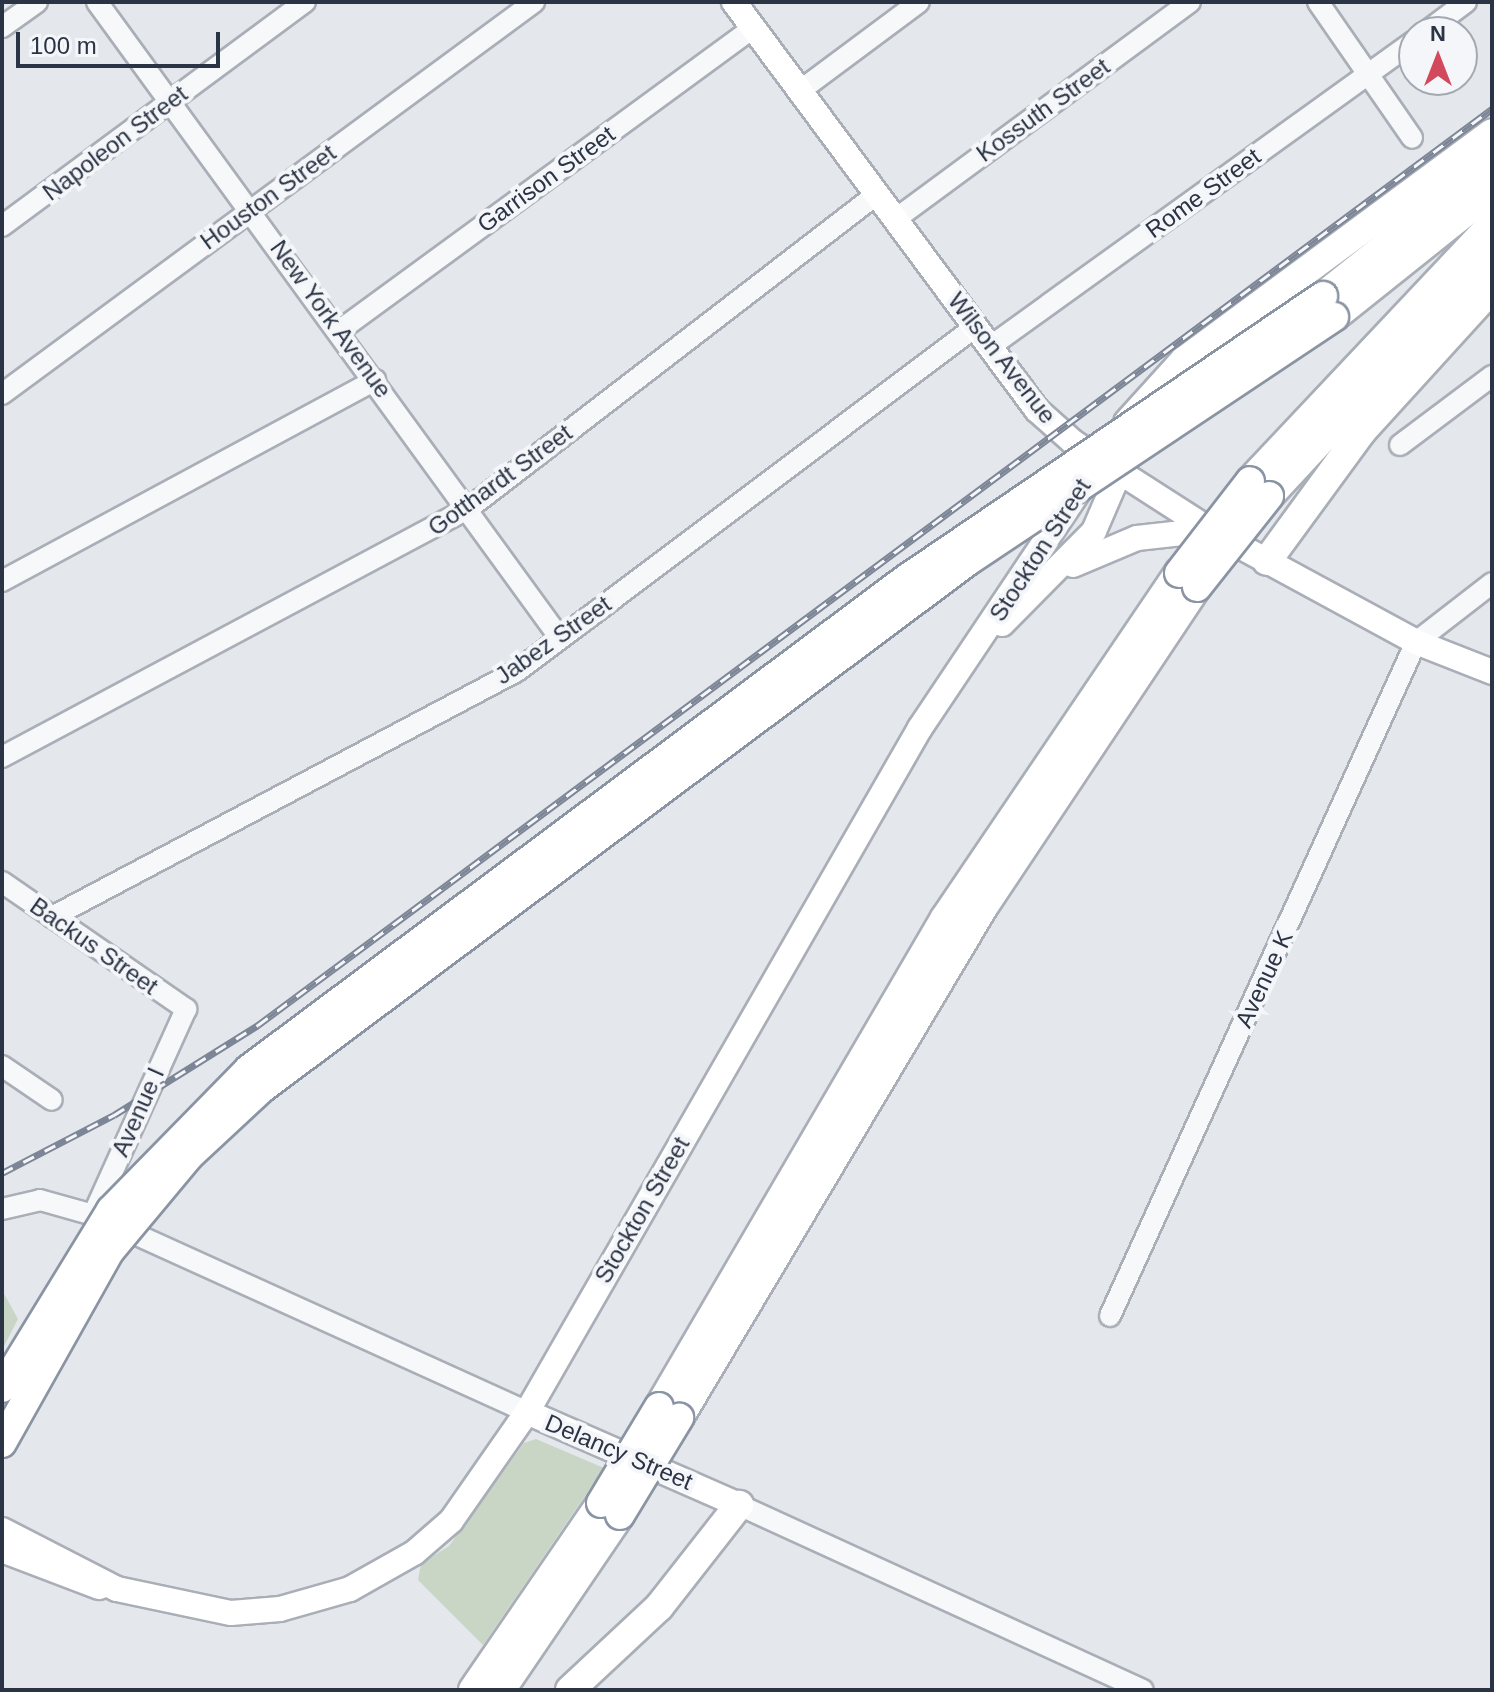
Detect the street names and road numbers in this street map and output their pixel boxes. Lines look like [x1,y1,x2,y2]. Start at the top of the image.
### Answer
street label: Kossuth Street [971,52,1115,168]
street label: Napoleon Street [37,79,193,207]
street label: Garrison Street [472,120,620,238]
street label: Houston Street [195,138,341,256]
street label: Rome Street [1140,142,1266,244]
street label: New York Avenue [264,234,398,404]
street label: Wilson Avenue [942,286,1062,430]
street label: Gotthardt Street [422,418,578,542]
street label: Stockton Street [983,473,1097,627]
street label: Jabez Street [490,590,616,690]
street label: Backus Street [25,891,163,1001]
street label: Avenue K [1229,926,1299,1032]
street label: Avenue I [106,1063,170,1161]
street label: Stockton Street [589,1132,695,1288]
street label: Delancy Street [541,1408,697,1496]

